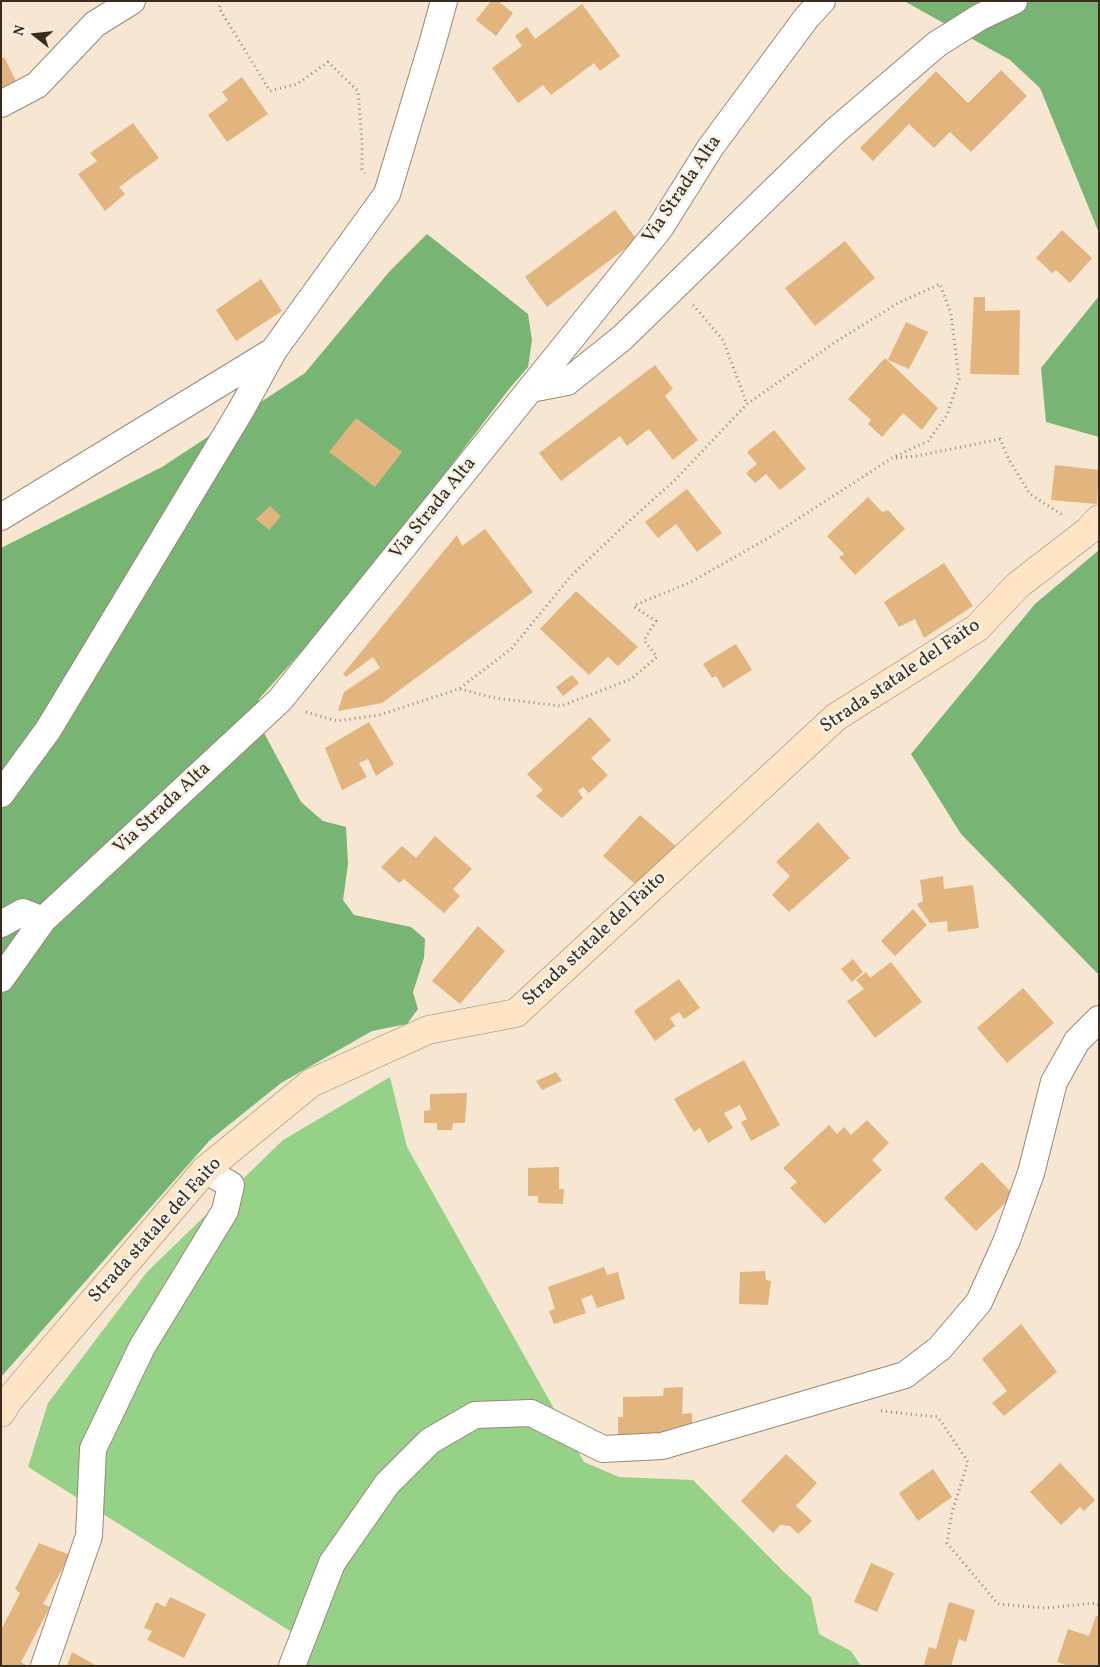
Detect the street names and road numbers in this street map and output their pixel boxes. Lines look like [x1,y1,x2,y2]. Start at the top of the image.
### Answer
street label: Via Strada Alta [639,132,727,248]
street label: Via Strada Alta [386,453,482,565]
street label: Strada statale del Faito [817,615,985,739]
street label: Via Strada Alta [110,758,216,860]
street label: Strada statale del Faito [519,868,671,1012]
street label: Strada statale del Faito [85,1154,227,1308]

